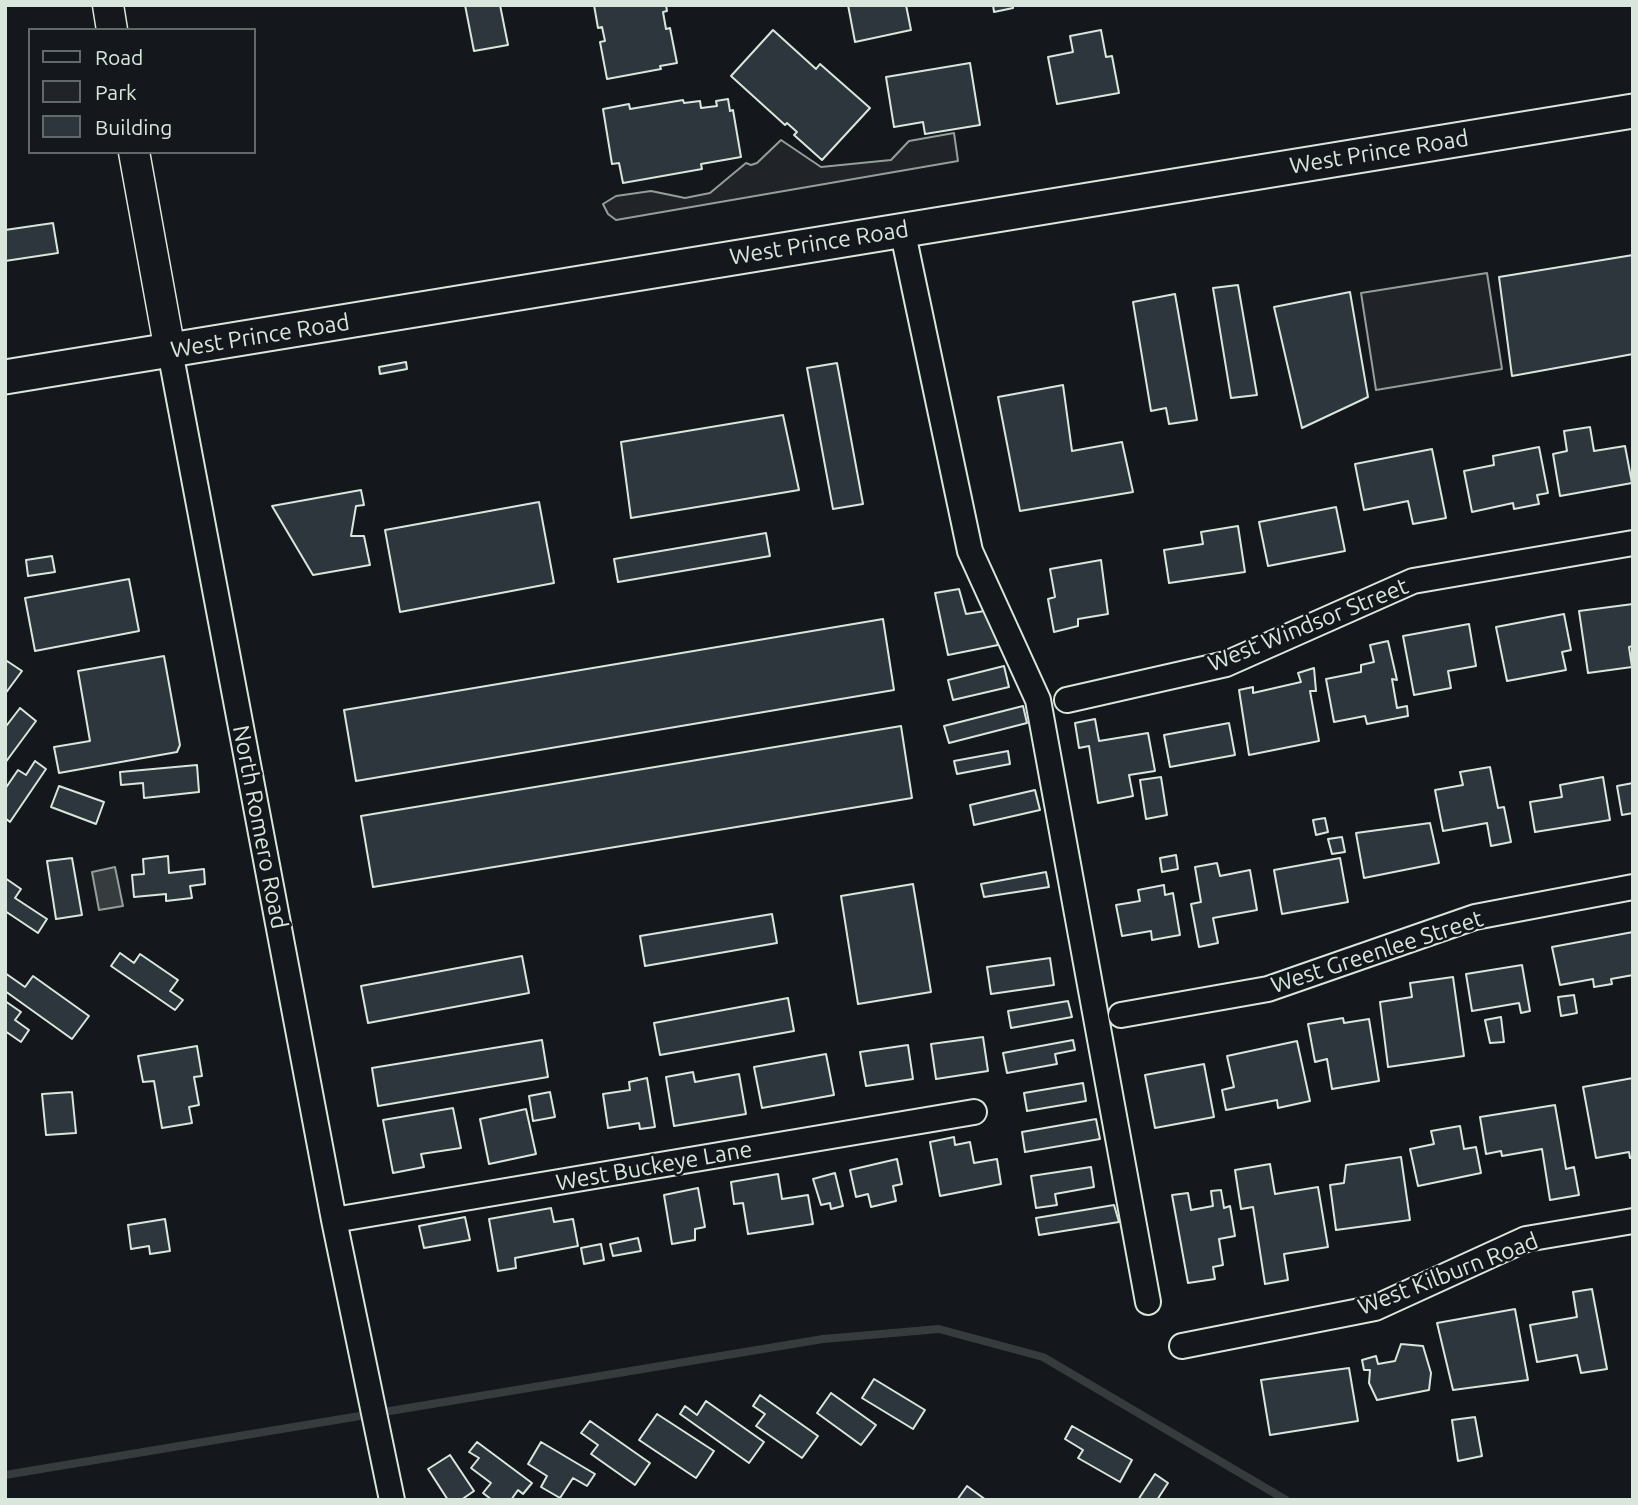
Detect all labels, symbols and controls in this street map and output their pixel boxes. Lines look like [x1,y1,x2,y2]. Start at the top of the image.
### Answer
legend [28,28,256,154]
text: Road [95,45,143,69]
text: Park [95,80,137,104]
text: Building [95,115,172,139]
street label: West Prince Road [1288,124,1470,180]
street label: West Prince Road [728,215,910,271]
street label: West Prince Road [169,308,351,364]
street label: West Windsor Street [1204,572,1412,678]
street label: North Romero Road [227,723,293,931]
street label: West Greenlee Street [1268,905,1486,999]
street label: West Buckeye Lane [554,1135,754,1197]
street label: West Kilburn Road [1354,1227,1542,1321]

